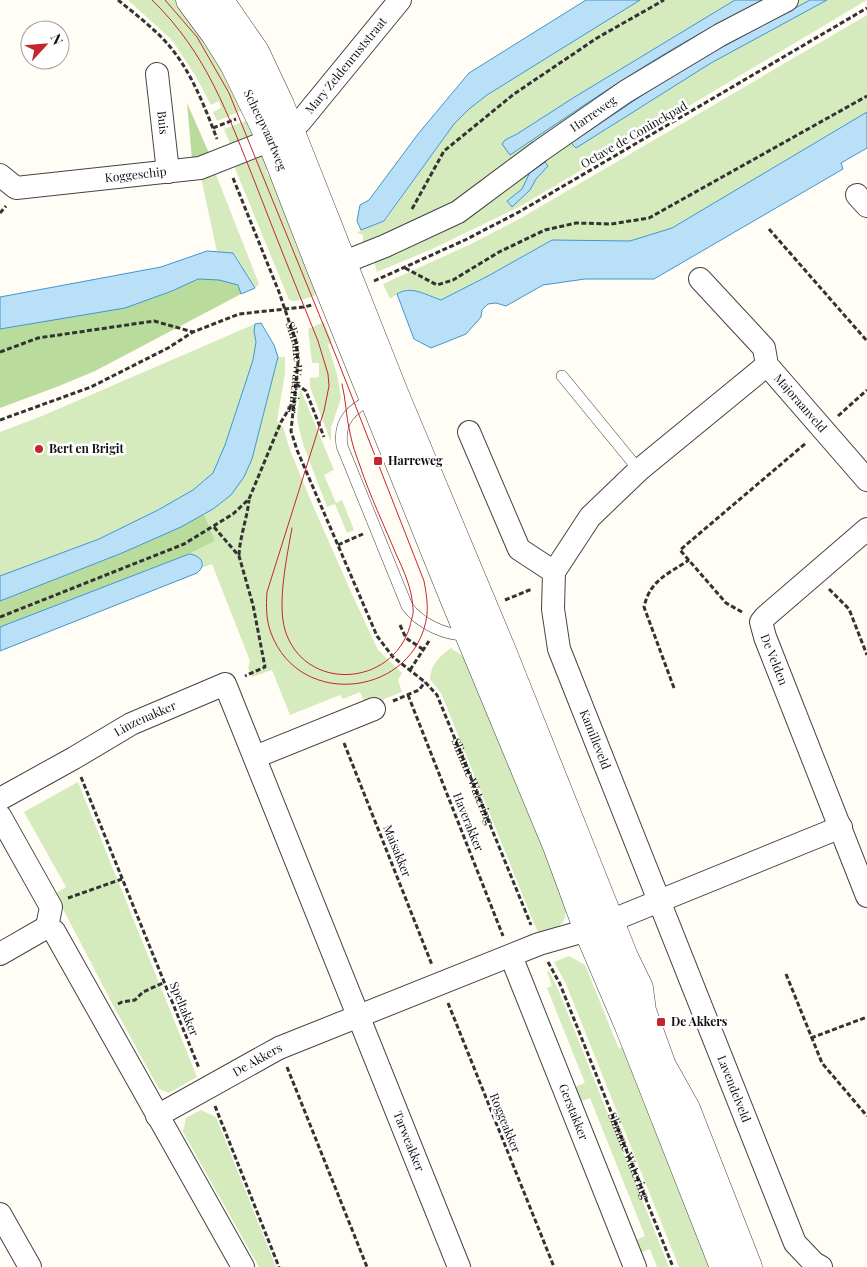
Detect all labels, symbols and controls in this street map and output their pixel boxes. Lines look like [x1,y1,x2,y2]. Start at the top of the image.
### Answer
street label: Mary Zeldenruststraat [301,13,390,117]
north arrow [20,20,70,70]
text: N [46,30,68,48]
street label: Scheepvaartweg [241,87,291,173]
street label: Harreweg [566,91,620,135]
street label: Octave de Coninckpad [577,97,690,171]
street label: Buis [154,110,173,135]
street label: Koggeschip [104,163,167,185]
street label: Slimme Watering [283,319,307,415]
street label: Majoraanveld [771,370,831,435]
place label: Bert en Brigit [49,440,125,456]
marker: Bert en Brigit [33,443,45,455]
place label: Harreweg [388,452,443,468]
marker: Harreweg [372,455,384,467]
street label: De Velden [758,631,792,687]
street label: Linzenakker [111,697,179,739]
street label: Kamilleveld [577,707,615,771]
street label: Slimme Watering [449,736,498,828]
street label: Haverakker [450,790,488,854]
street label: Maisakker [380,822,416,880]
street label: Speltakker [167,979,203,1039]
place label: De Akkers [671,1013,728,1029]
marker: De Akkers [655,1016,667,1028]
street label: De Akkers [229,1039,285,1079]
street label: Lavendelveld [714,1053,755,1124]
street label: Gerstakker [556,1081,593,1143]
street label: Roggeakker [487,1090,525,1155]
street label: Tarweakker [390,1108,429,1174]
street label: Slimme Watering [605,1110,654,1202]

